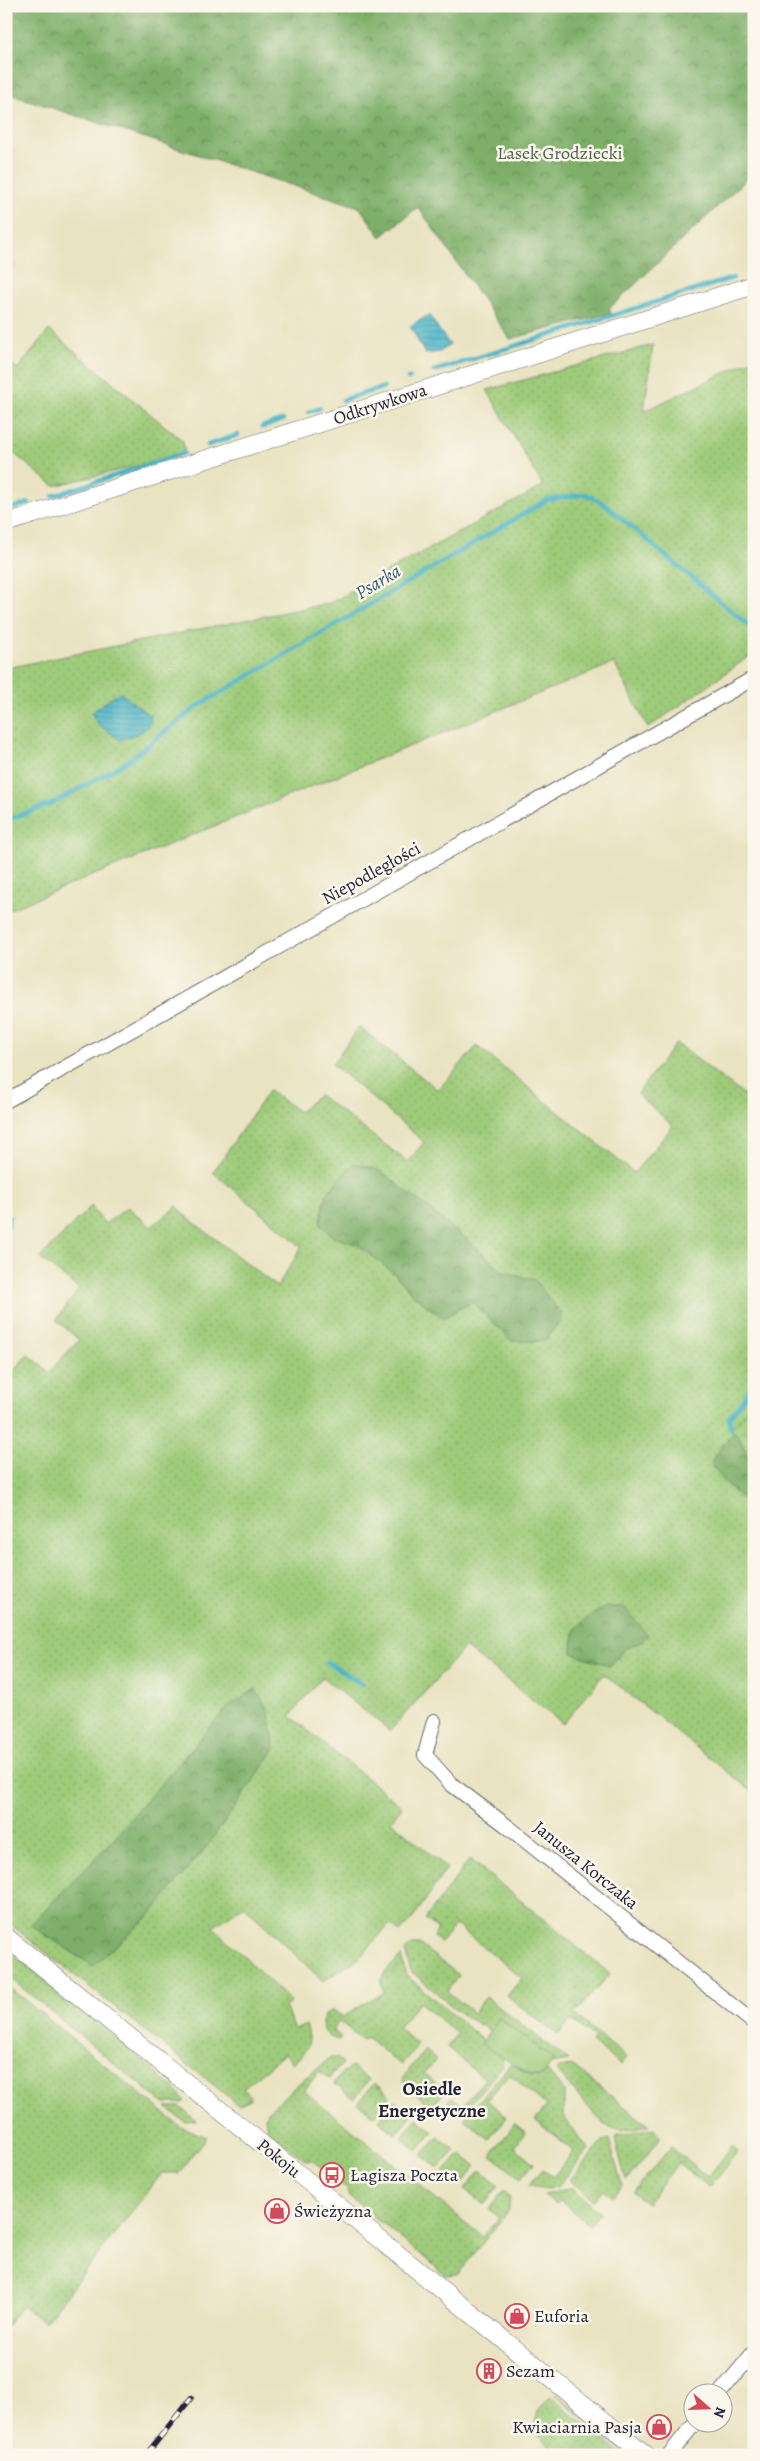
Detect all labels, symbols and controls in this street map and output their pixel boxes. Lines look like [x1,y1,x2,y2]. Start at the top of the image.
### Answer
park label: Lasek Grodziecki [497,141,623,165]
street label: Odkrywkowa [330,377,430,430]
water label: Psarka [350,558,406,606]
street label: Niepodległości [317,836,425,910]
street label: Janusza Korczaka [529,1815,644,1915]
district label: Osiedle Energetyczne [378,2076,486,2124]
street label: Pokoju [252,2133,306,2183]
bus stop icon: Łagisza Poczta [319,2162,345,2188]
place label: Łagisza Poczta [350,2163,459,2187]
shop icon: Świeżyzna [264,2198,290,2224]
place label: Świeżyzna [294,2199,372,2223]
shop icon: Euforia [504,2303,530,2329]
place label: Euforia [534,2304,590,2328]
building icon: Sezam [476,2358,502,2384]
place label: Sezam [506,2359,555,2383]
north arrow [682,2384,732,2434]
text: N [709,2404,730,2420]
shop icon: Kwiaciarnia Pasja [646,2414,672,2440]
place label: Kwiaciarnia Pasja [512,2415,643,2439]

